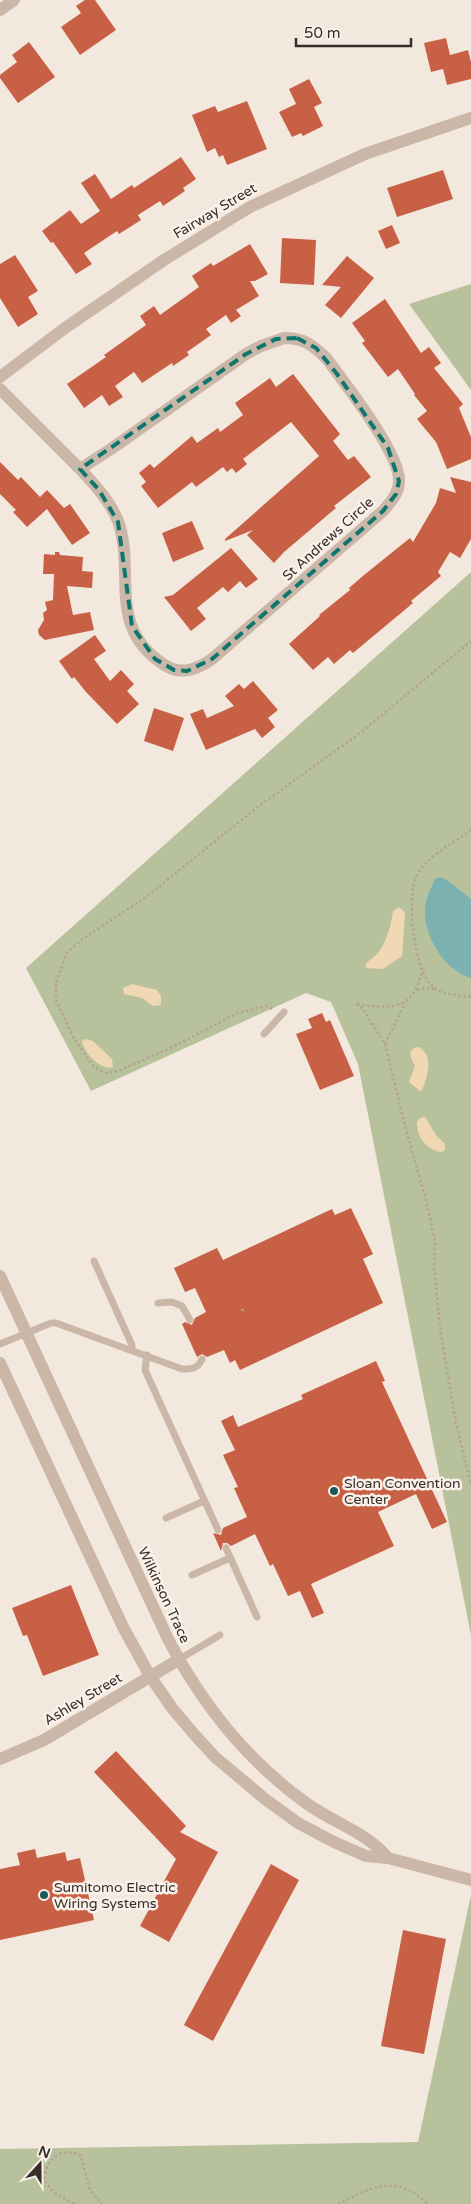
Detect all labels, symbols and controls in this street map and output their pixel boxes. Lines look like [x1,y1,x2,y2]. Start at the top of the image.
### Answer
scale bar [296,15,411,47]
text: 50 m [304,24,341,42]
street label: Fairway Street [170,179,260,243]
street label: St Andrews Circle [279,494,377,584]
place label: Sloan Convention Center [344,1475,460,1508]
marker: Sloan Convention Center [328,1485,340,1497]
street label: Wilkinson Trace [134,1544,194,1646]
street label: Ashley Street [41,1669,126,1729]
place label: Sumitomo Electric Wiring Systems [54,1879,176,1912]
marker: Sumitomo Electric Wiring Systems [38,1889,50,1901]
north arrow [15,2139,65,2189]
text: N [36,2142,53,2162]

